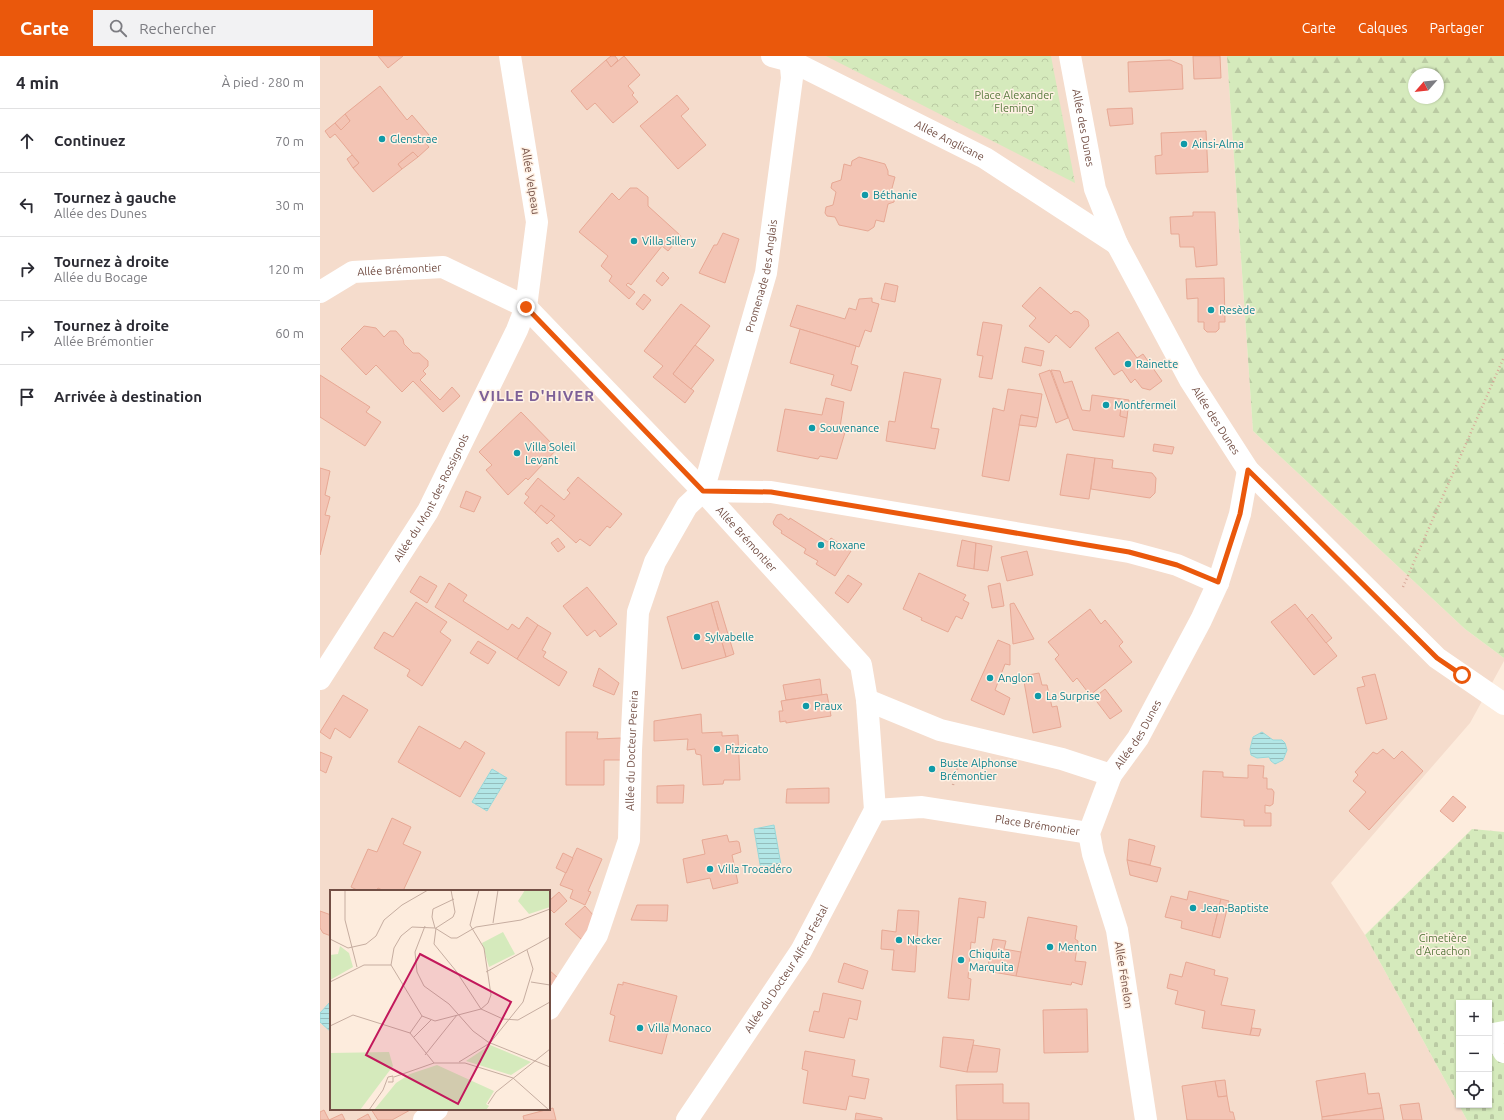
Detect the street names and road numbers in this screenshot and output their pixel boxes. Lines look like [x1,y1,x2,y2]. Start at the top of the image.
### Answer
street label: Allée des Dunes [1070,88,1097,168]
street label: Allée Anglicane [913,118,986,163]
street label: Allée Velpeau [520,147,542,215]
street label: Promenade des Anglais [743,219,779,334]
street label: Allée Brémontier [357,261,443,278]
street label: Allée des Dunes [1190,384,1243,457]
street label: Allée du Mont des Rossignols [391,432,471,564]
street label: Allée Brémontier [714,504,780,575]
street label: Allée du Docteur Pereira [624,690,640,811]
street label: Allée des Dunes [1112,698,1163,771]
street label: Place Brémontier [994,812,1082,838]
street label: Allée du Docteur Alfred Festal [742,903,830,1035]
street label: Allée Fénelon [1113,941,1135,1009]

